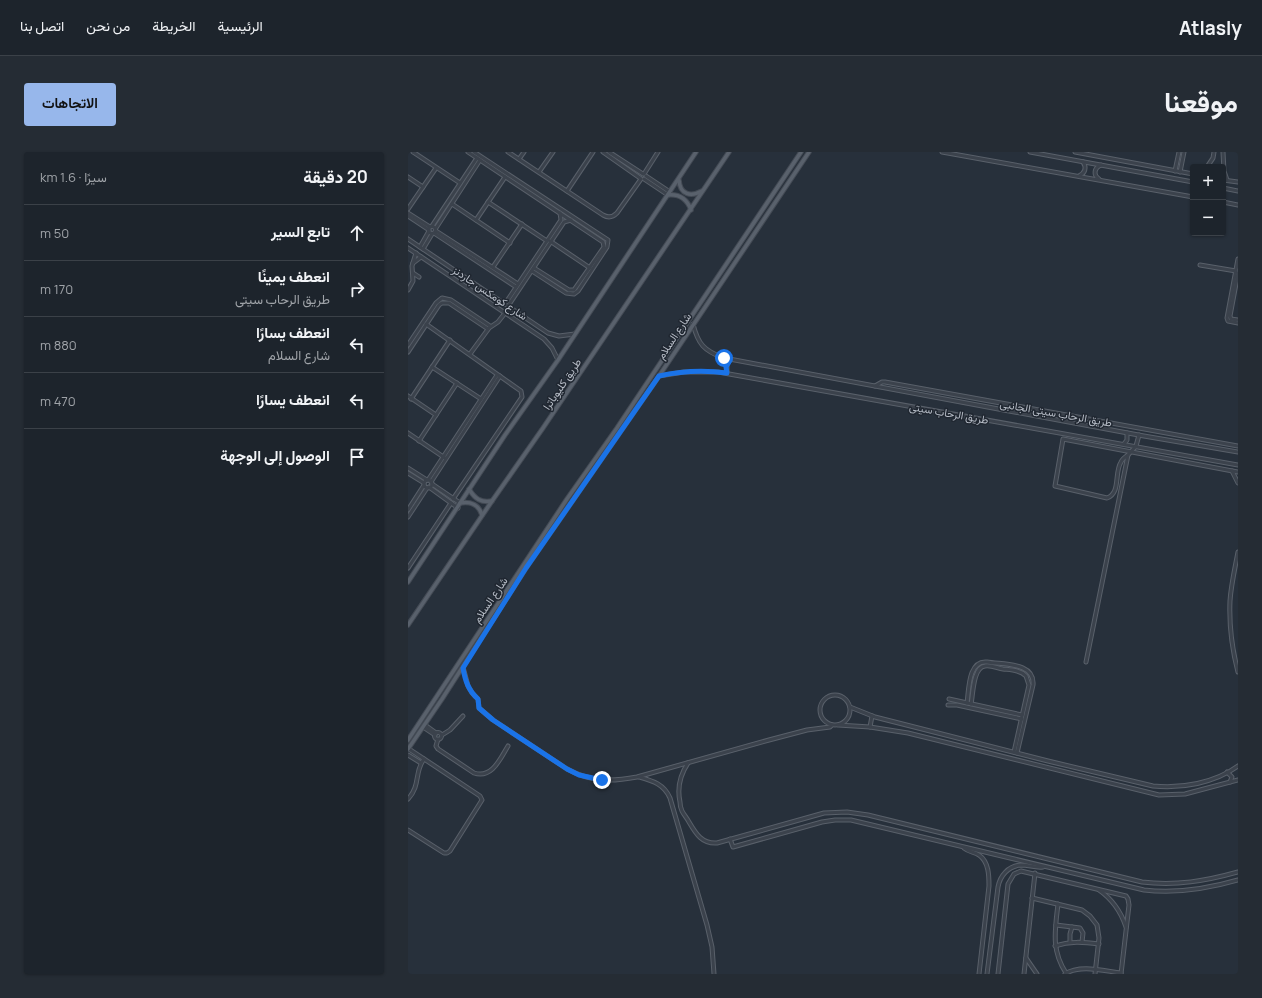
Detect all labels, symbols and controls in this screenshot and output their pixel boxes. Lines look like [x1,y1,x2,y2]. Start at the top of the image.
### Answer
text: Atlasly [1179,15,1242,41]
text: اتصل بنا [20,16,64,35]
text: من نحن [86,16,130,35]
text: الخريطة [152,16,196,35]
text: الرئيسية [218,16,263,35]
text: موقعنا [1164,82,1238,120]
button: الاتجاهات [24,83,116,126]
map controls [1190,164,1226,236]
button: + [1190,164,1226,200]
text: 20 دقيقة [303,165,368,188]
text: سيرًا · 1.6 km [40,168,107,186]
button: − [1190,200,1226,236]
text: تابع السير [271,221,330,242]
icon: ahead [346,222,368,244]
text: 50 m [40,224,69,242]
street label: شارع كومكس جاردنز [449,261,531,324]
text: انعطف يمينًا [258,266,330,287]
icon: right [346,278,368,300]
text: 170 m [40,280,73,298]
text: طريق الرحاب سيتى [235,290,330,308]
street label: شارع السلام [653,309,695,362]
text: انعطف يسارًا [256,322,330,343]
icon: left [346,334,368,356]
text: 880 m [40,336,77,354]
text: شارع السلام [268,346,330,364]
route start [715,349,733,367]
street label: طريق كليوباترا [539,355,584,412]
text: انعطف يسارًا [256,389,330,410]
icon: left [346,390,368,412]
text: 470 m [40,392,76,410]
street label: طريق الرحاب سيتى الجانبى [999,395,1113,430]
street label: طريق الرحاب سيتى [908,398,990,427]
text: الوصول إلى الوجهة [220,445,330,466]
icon: arrive [346,446,368,468]
street label: شارع السلام [469,574,511,626]
route end [593,771,611,789]

